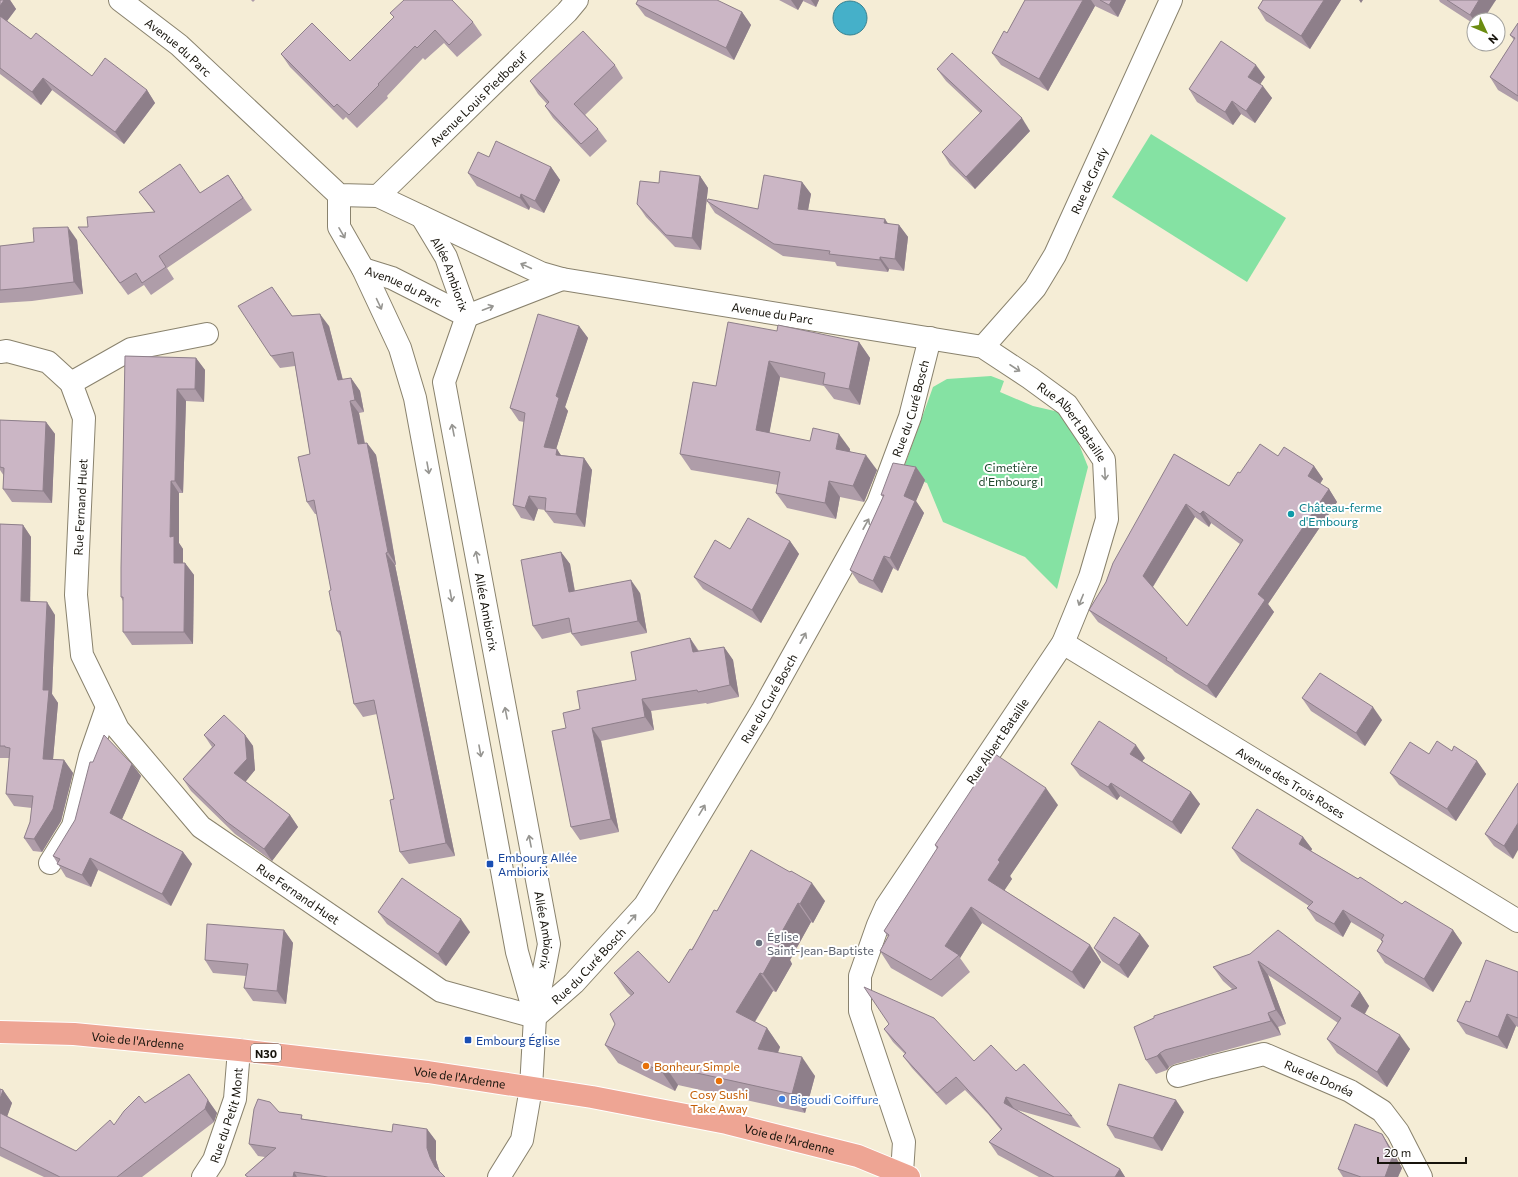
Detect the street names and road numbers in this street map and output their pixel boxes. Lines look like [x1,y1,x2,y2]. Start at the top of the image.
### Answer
street label: Avenue du Parc [143,15,215,79]
street label: Avenue Louis Piedboeuf [427,48,530,149]
street label: Rue de Grady [1068,145,1110,216]
street label: Allée Ambiorix [428,234,472,314]
street label: Avenue du Parc [363,263,444,309]
street label: Avenue du Parc [731,300,815,327]
street label: Rue du Curé Bosch [889,358,931,459]
street label: Rue Albert Bataille [1035,379,1110,464]
street label: Rue Fernand Huet [70,458,90,556]
street label: Allée Ambiorix [473,571,501,653]
street label: Rue du Curé Bosch [737,651,800,745]
street label: Rue Albert Bataille [963,695,1031,787]
street label: Avenue des Trois Roses [1234,744,1348,821]
street label: Rue Fernand Huet [254,860,342,927]
street label: Allée Ambiorix [532,890,556,971]
street label: Rue du Curé Bosch [548,925,628,1007]
street label: Voie de l'Ardenne [91,1029,185,1052]
road number: N30 [251,1044,281,1062]
street label: Rue de Donéa [1282,1057,1357,1099]
street label: Voie de l'Ardenne [413,1063,507,1091]
street label: Rue du Petit Mont [207,1067,245,1165]
street label: Voie de l'Ardenne [743,1121,836,1157]

